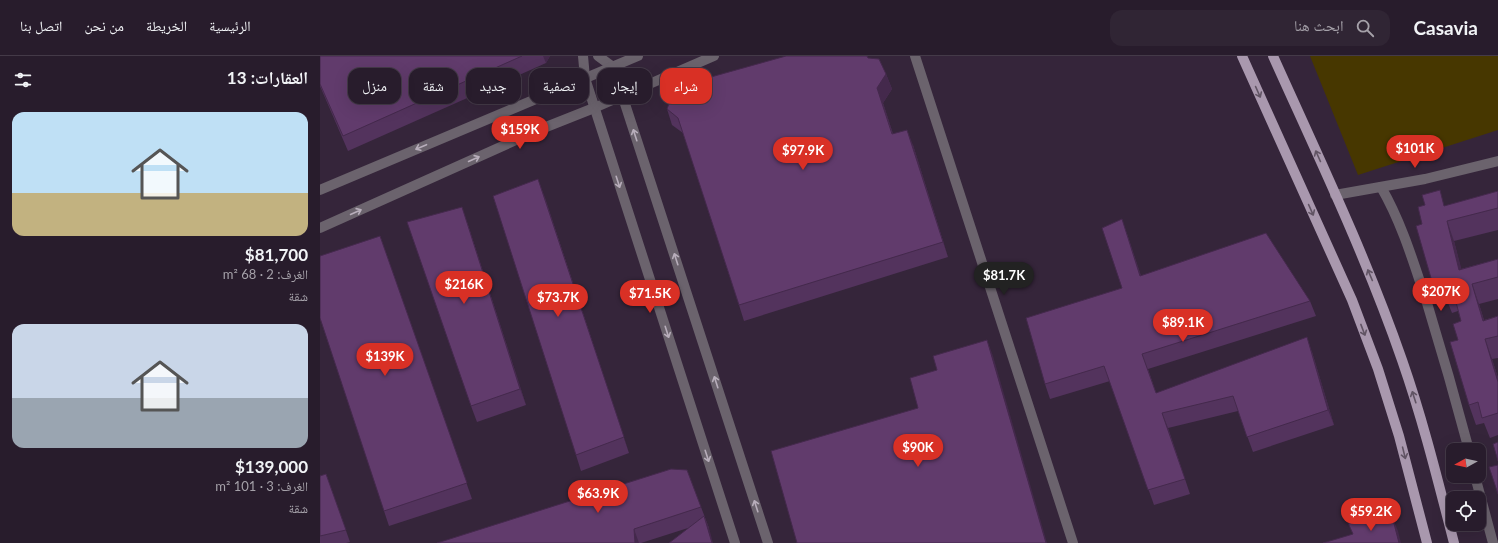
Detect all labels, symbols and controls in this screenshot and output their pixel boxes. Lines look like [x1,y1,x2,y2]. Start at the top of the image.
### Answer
search box [1110,10,1390,46]
text: ابحث هنا [1294,16,1344,34]
text: Casavia [1414,16,1478,39]
text: اتصل بنا [20,17,62,34]
text: من نحن [84,17,124,34]
text: الخريطة [146,17,187,34]
text: الرئيسية [209,17,251,34]
icon: search [1354,17,1376,39]
text: العقارات: 13 [227,67,308,88]
chip: منزل [348,68,401,104]
chip: شقة [409,68,458,104]
chip: جديد [466,68,521,104]
chip: تصفية [529,68,589,104]
chip: إيجار [597,68,652,104]
chip: شراء [660,68,712,104]
icon: filters [12,69,34,91]
one-way arrow [1255,85,1262,97]
pin: $159K [492,116,548,150]
text: $159K [500,121,540,137]
one-way arrow [631,129,639,141]
pin: $101K [1387,135,1443,169]
pin: $97.9K [770,137,836,171]
icon: home [124,138,196,210]
text: $101K [1395,140,1435,156]
text: $97.9K [782,142,824,158]
one-way arrow [416,144,428,151]
one-way arrow [1314,150,1321,162]
one-way arrow [468,154,480,162]
one-way arrow [615,176,623,188]
one-way arrow [1308,204,1316,216]
one-way arrow [349,208,361,215]
text: $81,700 [245,244,308,265]
one-way arrow [671,253,679,265]
pin: $81.7K [971,262,1037,296]
text: الغرف: 2 · 68 m² [223,266,308,282]
text: $81.7K [983,267,1025,283]
one-way arrow [1365,270,1373,282]
pin: $216K [436,271,492,305]
text: $216K [444,276,484,292]
pin: $207K [1413,278,1469,312]
pin: $71.5K [617,280,683,314]
text: $207K [1421,283,1461,299]
pin: $73.7K [525,284,591,318]
text: $71.5K [629,285,671,301]
text: شقة [289,288,308,304]
text: $73.7K [537,289,579,305]
pin: $89.1K [1150,309,1216,343]
text: $89.1K [1162,314,1204,330]
one-way arrow [1359,323,1367,335]
one-way arrow [664,326,671,339]
pin: $139K [357,343,413,377]
text: $139K [365,348,405,364]
icon: home [124,350,196,422]
one-way arrow [711,377,719,389]
one-way arrow [1410,391,1417,404]
pin: $90K [894,434,942,468]
text: $90K [902,439,934,455]
north arrow [1446,443,1486,483]
map controls [1446,443,1486,531]
one-way arrow [1400,446,1408,459]
one-way arrow [704,449,711,462]
text: $139,000 [235,456,308,477]
text: الغرف: 3 · 101 m² [215,478,308,494]
pin: $63.9K [565,480,631,514]
text: $63.9K [577,485,619,501]
button: locate [1446,491,1486,531]
pin: $59.2K [1338,498,1404,532]
text: شقة [289,500,308,516]
one-way arrow [752,500,759,513]
text: $59.2K [1350,503,1392,519]

